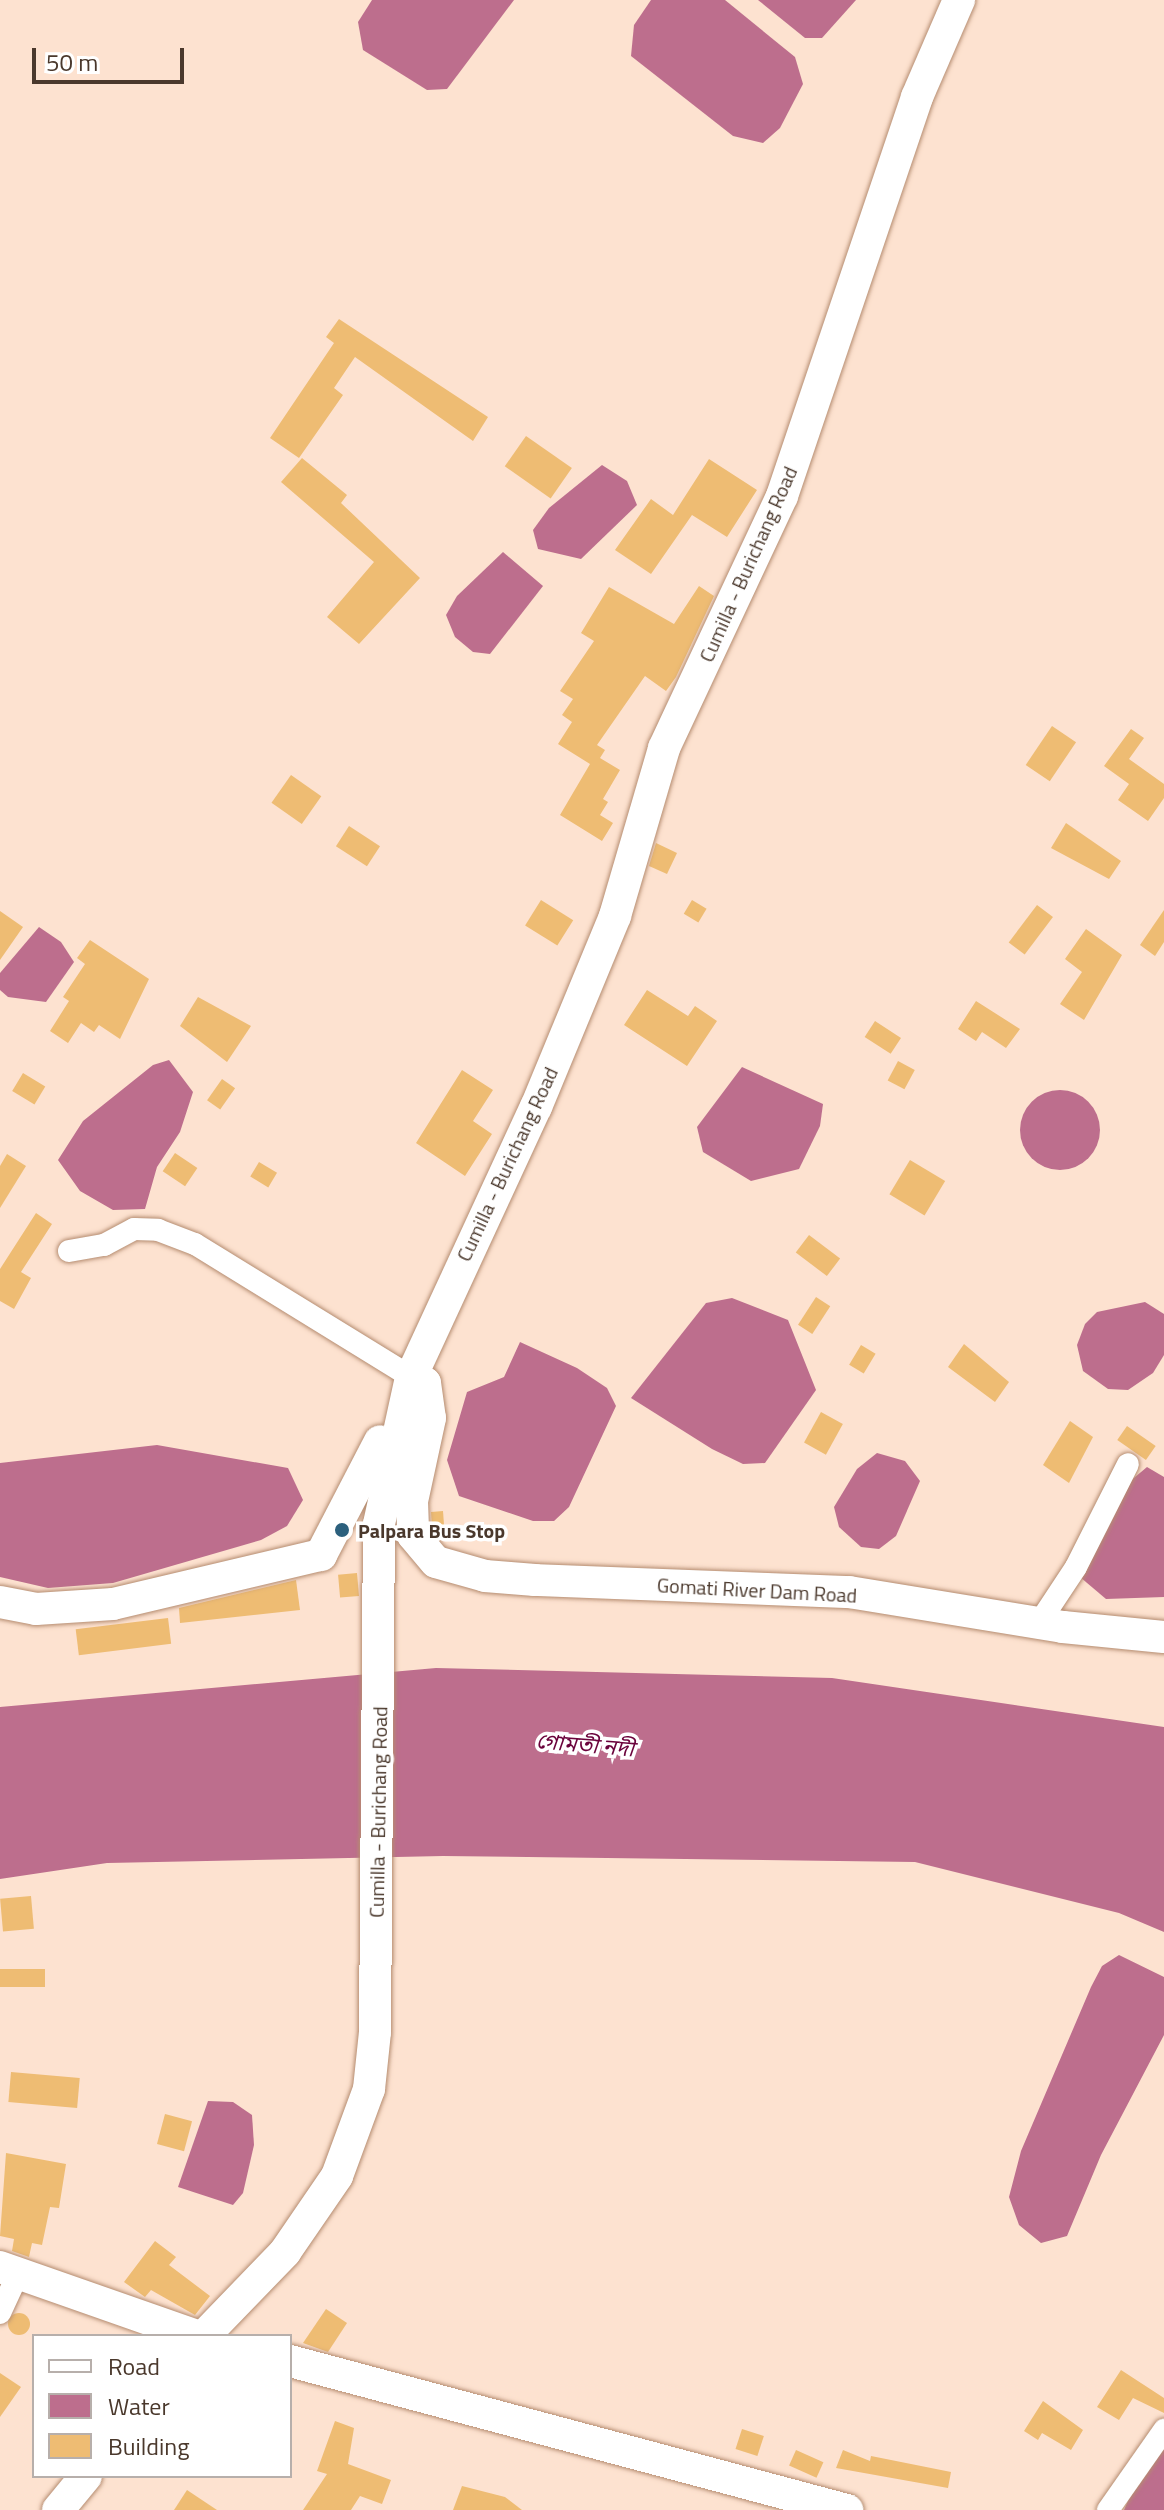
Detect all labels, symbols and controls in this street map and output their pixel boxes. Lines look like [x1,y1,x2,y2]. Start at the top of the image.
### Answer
scale bar [36,32,188,82]
text: 50 m [46,44,98,80]
street label: Cumilla - Burichang Road [694,462,802,666]
street label: Cumilla - Burichang Road [451,1063,563,1265]
place label: Palpara Bus Stop [358,1518,505,1542]
marker: Palpara Bus Stop [333,1521,351,1539]
street label: Gomati River Dam Road [656,1573,858,1607]
street label: Cumilla - Burichang Road [364,1706,392,1918]
water label: গোমতী নদী [535,1728,635,1762]
legend [32,2334,292,2478]
text: Road [108,2348,160,2384]
text: Water [108,2388,170,2424]
text: Building [108,2428,190,2464]

